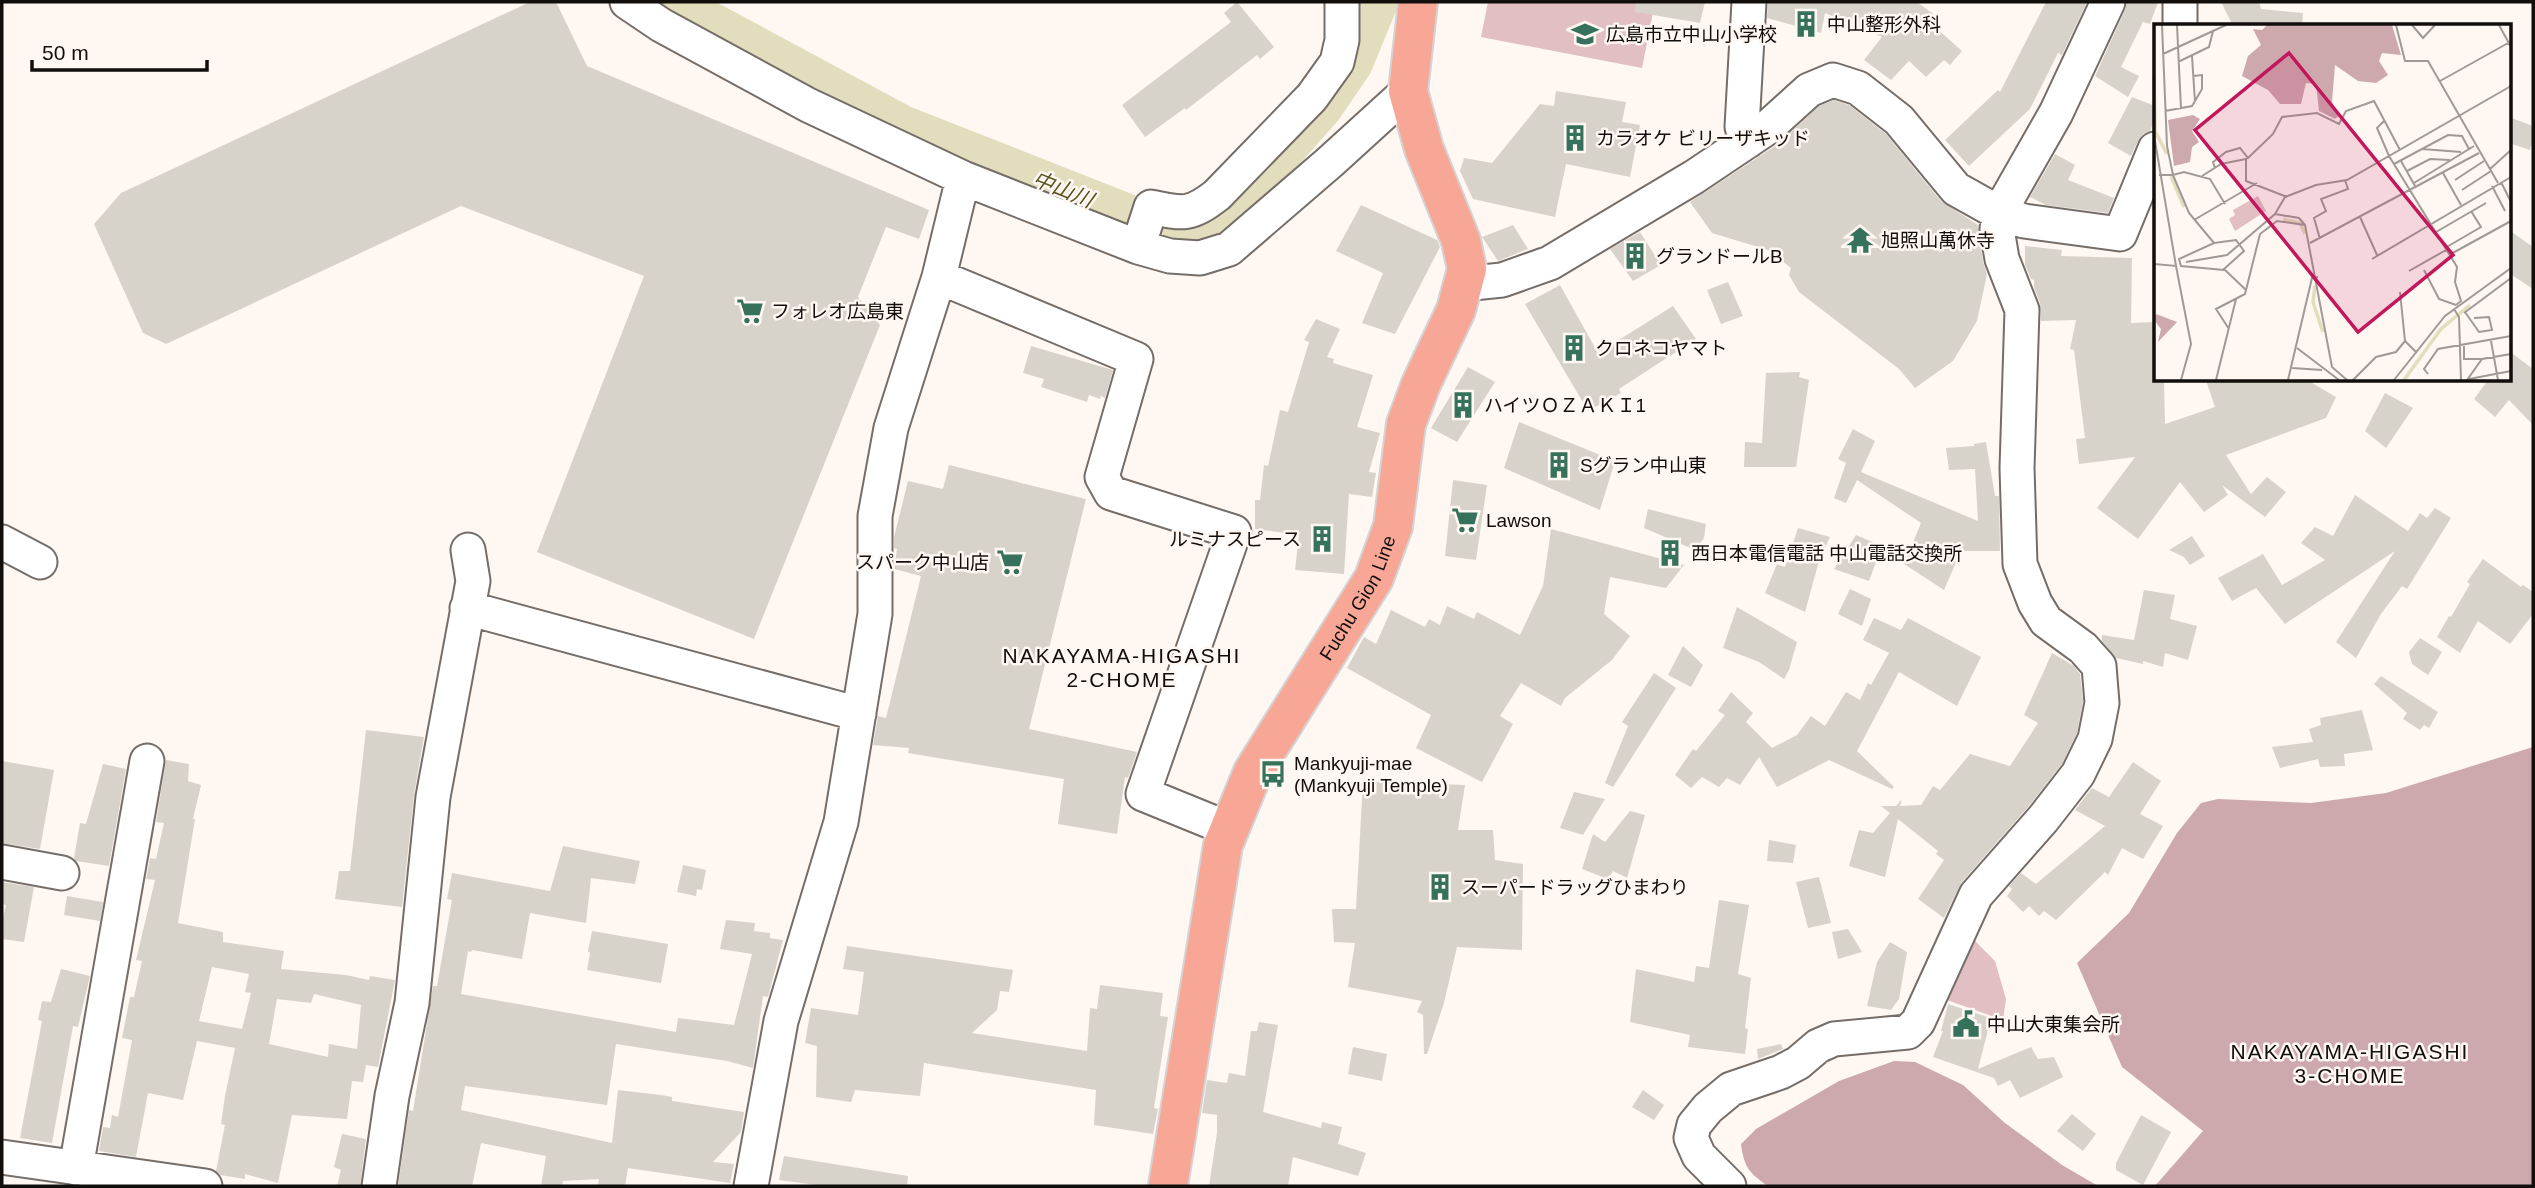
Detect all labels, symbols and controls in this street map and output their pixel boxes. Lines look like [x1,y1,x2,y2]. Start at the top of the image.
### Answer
building icon: 中山整形外科 [1791,9,1821,39]
place label: 中山整形外科 [1827,14,1941,35]
school or university icon: 広島市立中山小学校 [1570,19,1600,49]
place label: 広島市立中山小学校 [1606,24,1777,45]
inset map [2154,24,2510,382]
scale bar [32,28,206,72]
text: 50 m [42,41,89,64]
building icon: カラオケ ビリーザキッド [1560,123,1590,153]
place label: カラオケ ビリーザキッド [1596,128,1810,149]
water label: 中山川 [1029,167,1098,212]
temple icon: 旭照山萬休寺 [1845,225,1875,255]
place label: 旭照山萬休寺 [1881,230,1995,251]
building icon: グランドールB [1620,241,1650,271]
place label: グランドールB [1656,246,1783,267]
supermarket icon: フォレオ広島東 [735,296,765,326]
place label: フォレオ広島東 [771,301,904,322]
building icon: クロネコヤマト [1559,333,1589,363]
place label: クロネコヤマト [1595,338,1728,359]
building icon: ハイツＯＺＡＫＩ1 [1448,390,1478,420]
place label: ハイツＯＺＡＫＩ1 [1484,395,1646,416]
building icon: Sグラン中山東 [1544,450,1574,480]
place label: Sグラン中山東 [1580,455,1707,476]
supermarket icon: Lawson [1450,505,1480,535]
place label: Lawson [1486,510,1552,531]
building icon: ルミナスピース [1307,524,1337,554]
place label: ルミナスピース [1169,529,1301,550]
street label: Fuchu Gion Line [1315,532,1399,664]
building icon: 西日本電信電話 中山電話交換所 [1655,538,1685,568]
place label: 西日本電信電話 中山電話交換所 [1691,543,1962,564]
supermarket icon: スパーク中山店 [995,547,1025,577]
place label: スパーク中山店 [856,552,989,573]
district label: NAKAYAMA-HIGASHI 2-CHOME [1003,644,1241,691]
place label: Mankyuji-mae (Mankyuji Temple) [1294,753,1448,796]
bus stop icon: Mankyuji-mae (Mankyuji Temple) [1258,759,1288,789]
building icon: スーパードラッグひまわり [1425,872,1455,902]
place label: スーパードラッグひまわり [1461,877,1689,898]
public building icon: 中山大東集会所 [1951,1009,1981,1039]
place label: 中山大東集会所 [1987,1014,2120,1035]
district label: NAKAYAMA-HIGASHI 3-CHOME [2231,1040,2469,1087]

